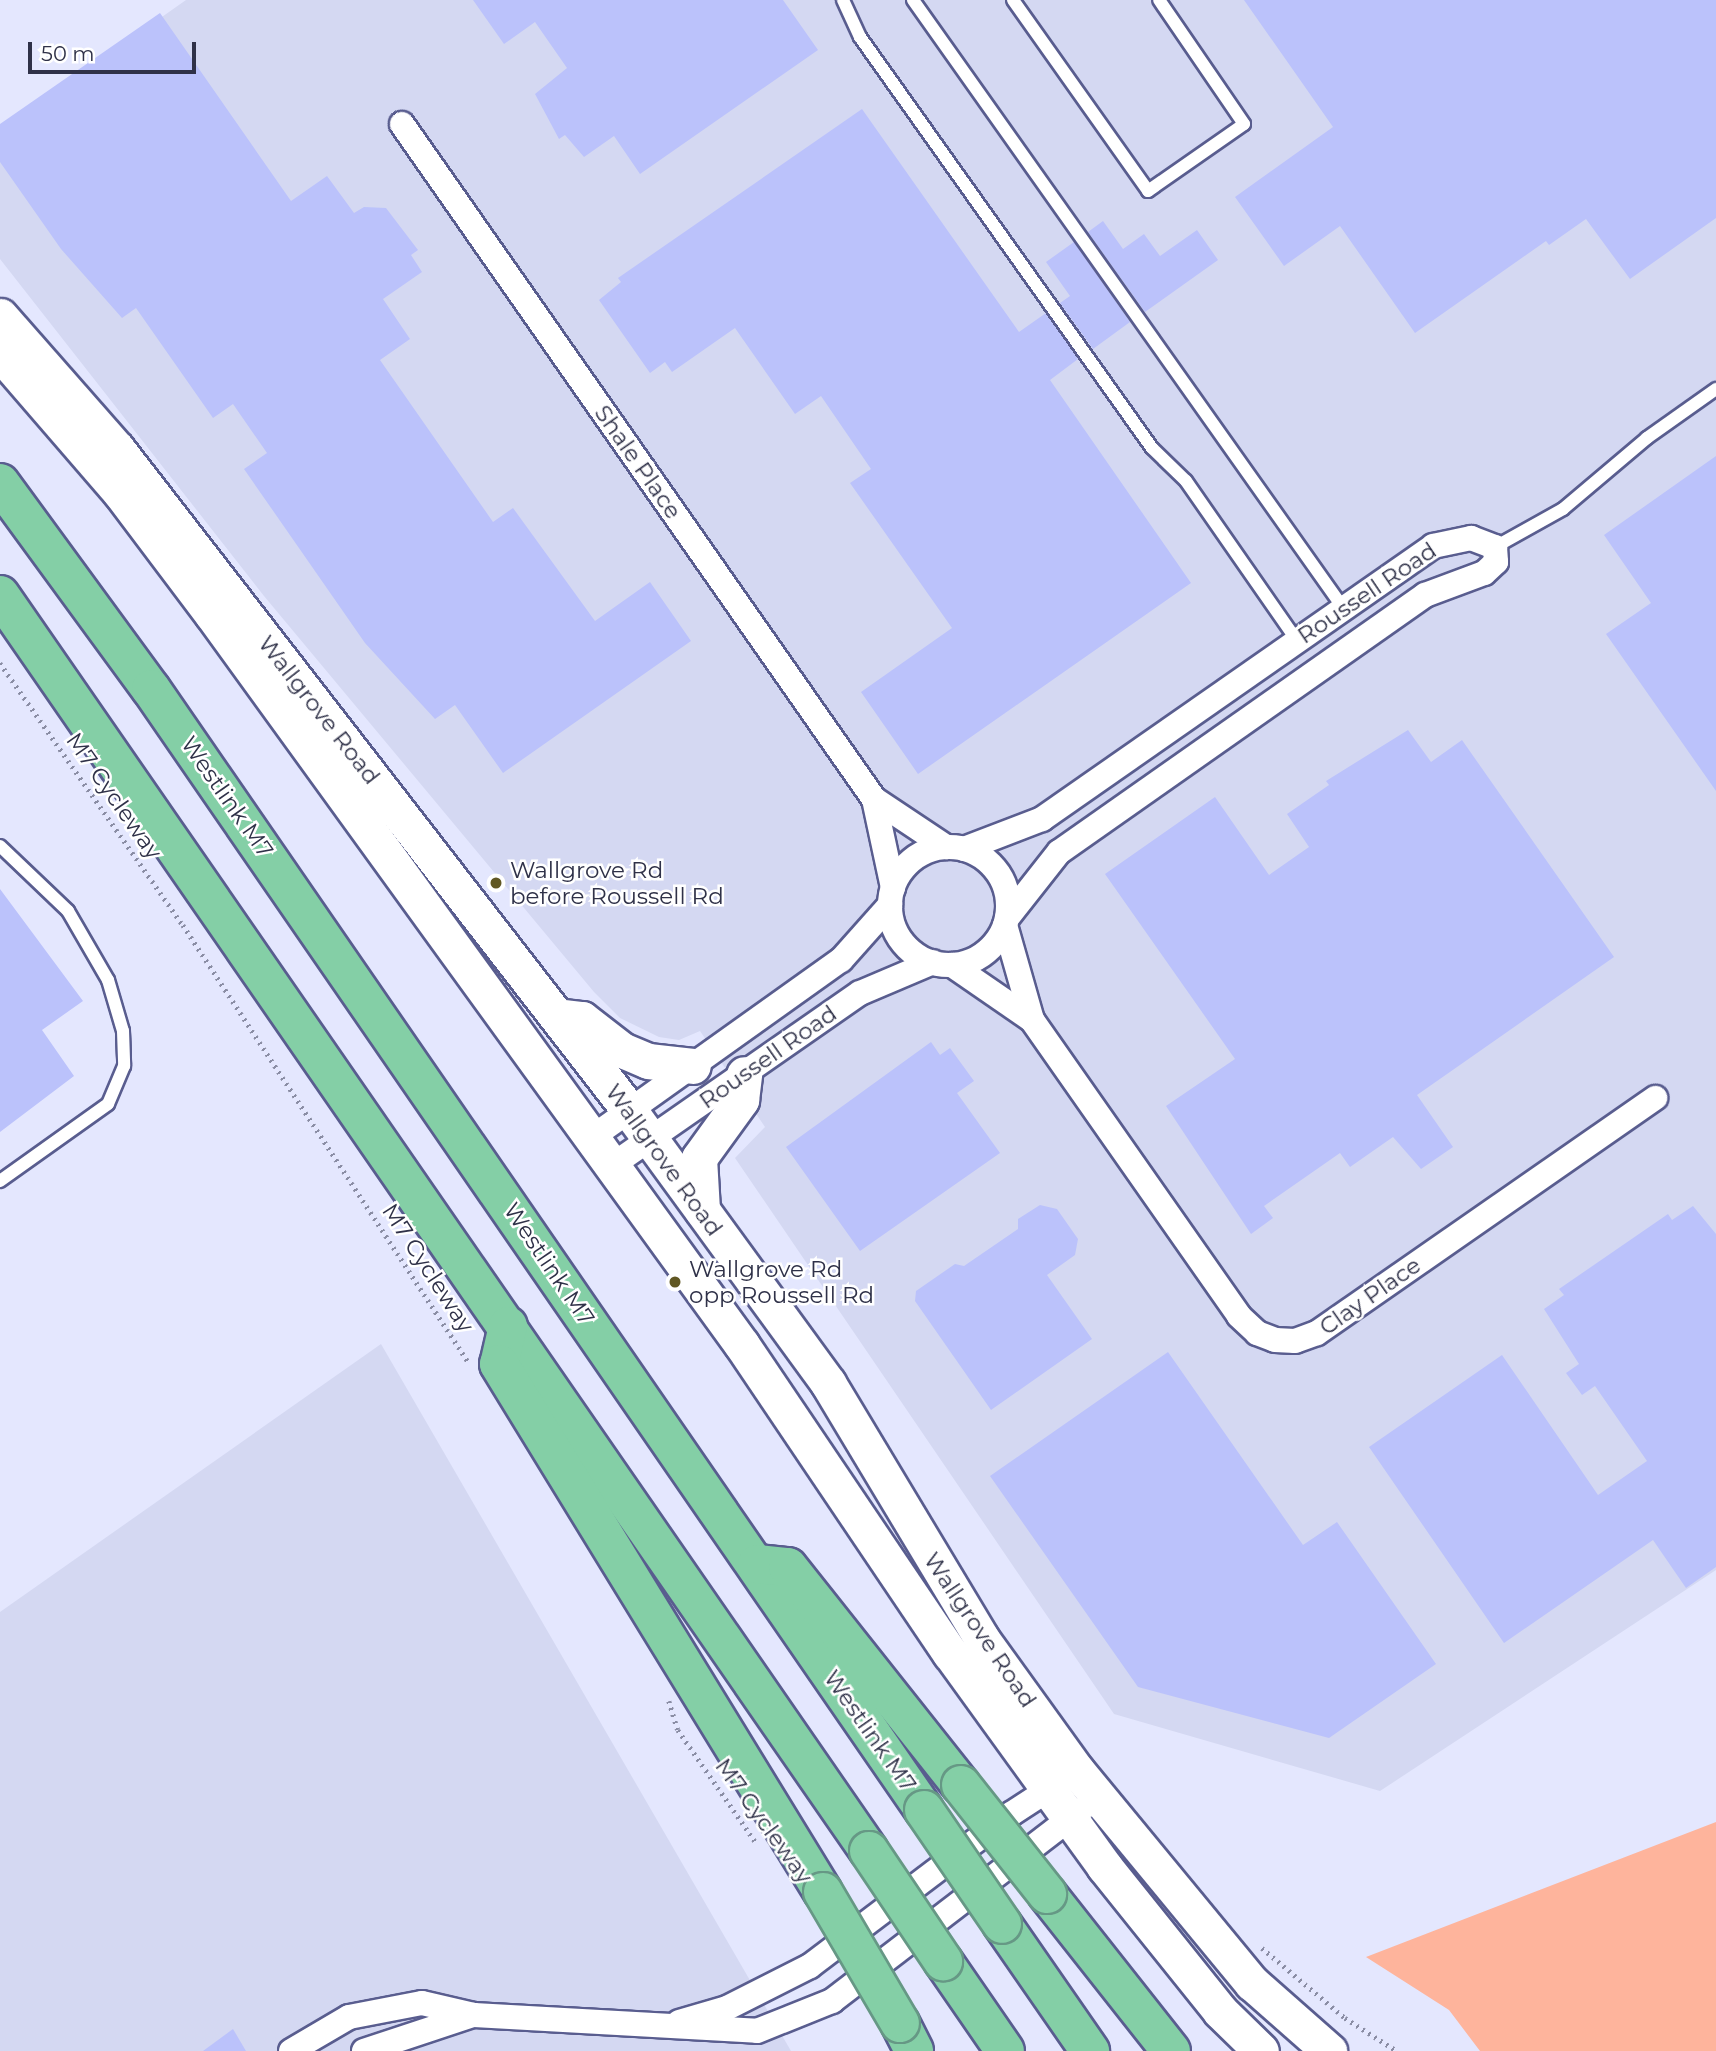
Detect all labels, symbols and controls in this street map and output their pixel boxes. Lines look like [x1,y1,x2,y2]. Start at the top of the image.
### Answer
scale bar [32,28,200,72]
text: 50 m [41,41,95,66]
street label: Shale Place [589,400,687,524]
street label: Roussell Road [1292,536,1442,650]
street label: Wallgrove Road [252,630,386,790]
street label: M7 Cycleway [60,727,168,865]
street label: Westlink M7 [175,731,279,863]
place label: Wallgrove Rd before Roussell Rd [510,856,724,910]
marker: Wallgrove Rd before Roussell Rd [488,875,504,891]
street label: Roussell Road [694,999,842,1115]
street label: Wallgrove Road [600,1079,728,1241]
street label: Westlink M7 [498,1197,600,1331]
street label: M7 Cycleway [376,1198,480,1338]
street label: Clay Place [1314,1251,1426,1341]
place label: Wallgrove Rd opp Roussell Rd [689,1255,874,1309]
marker: Wallgrove Rd opp Roussell Rd [667,1274,683,1290]
street label: Wallgrove Road [918,1547,1042,1713]
street label: Westlink M7 [818,1665,922,1797]
street label: M7 Cycleway [709,1753,819,1889]

